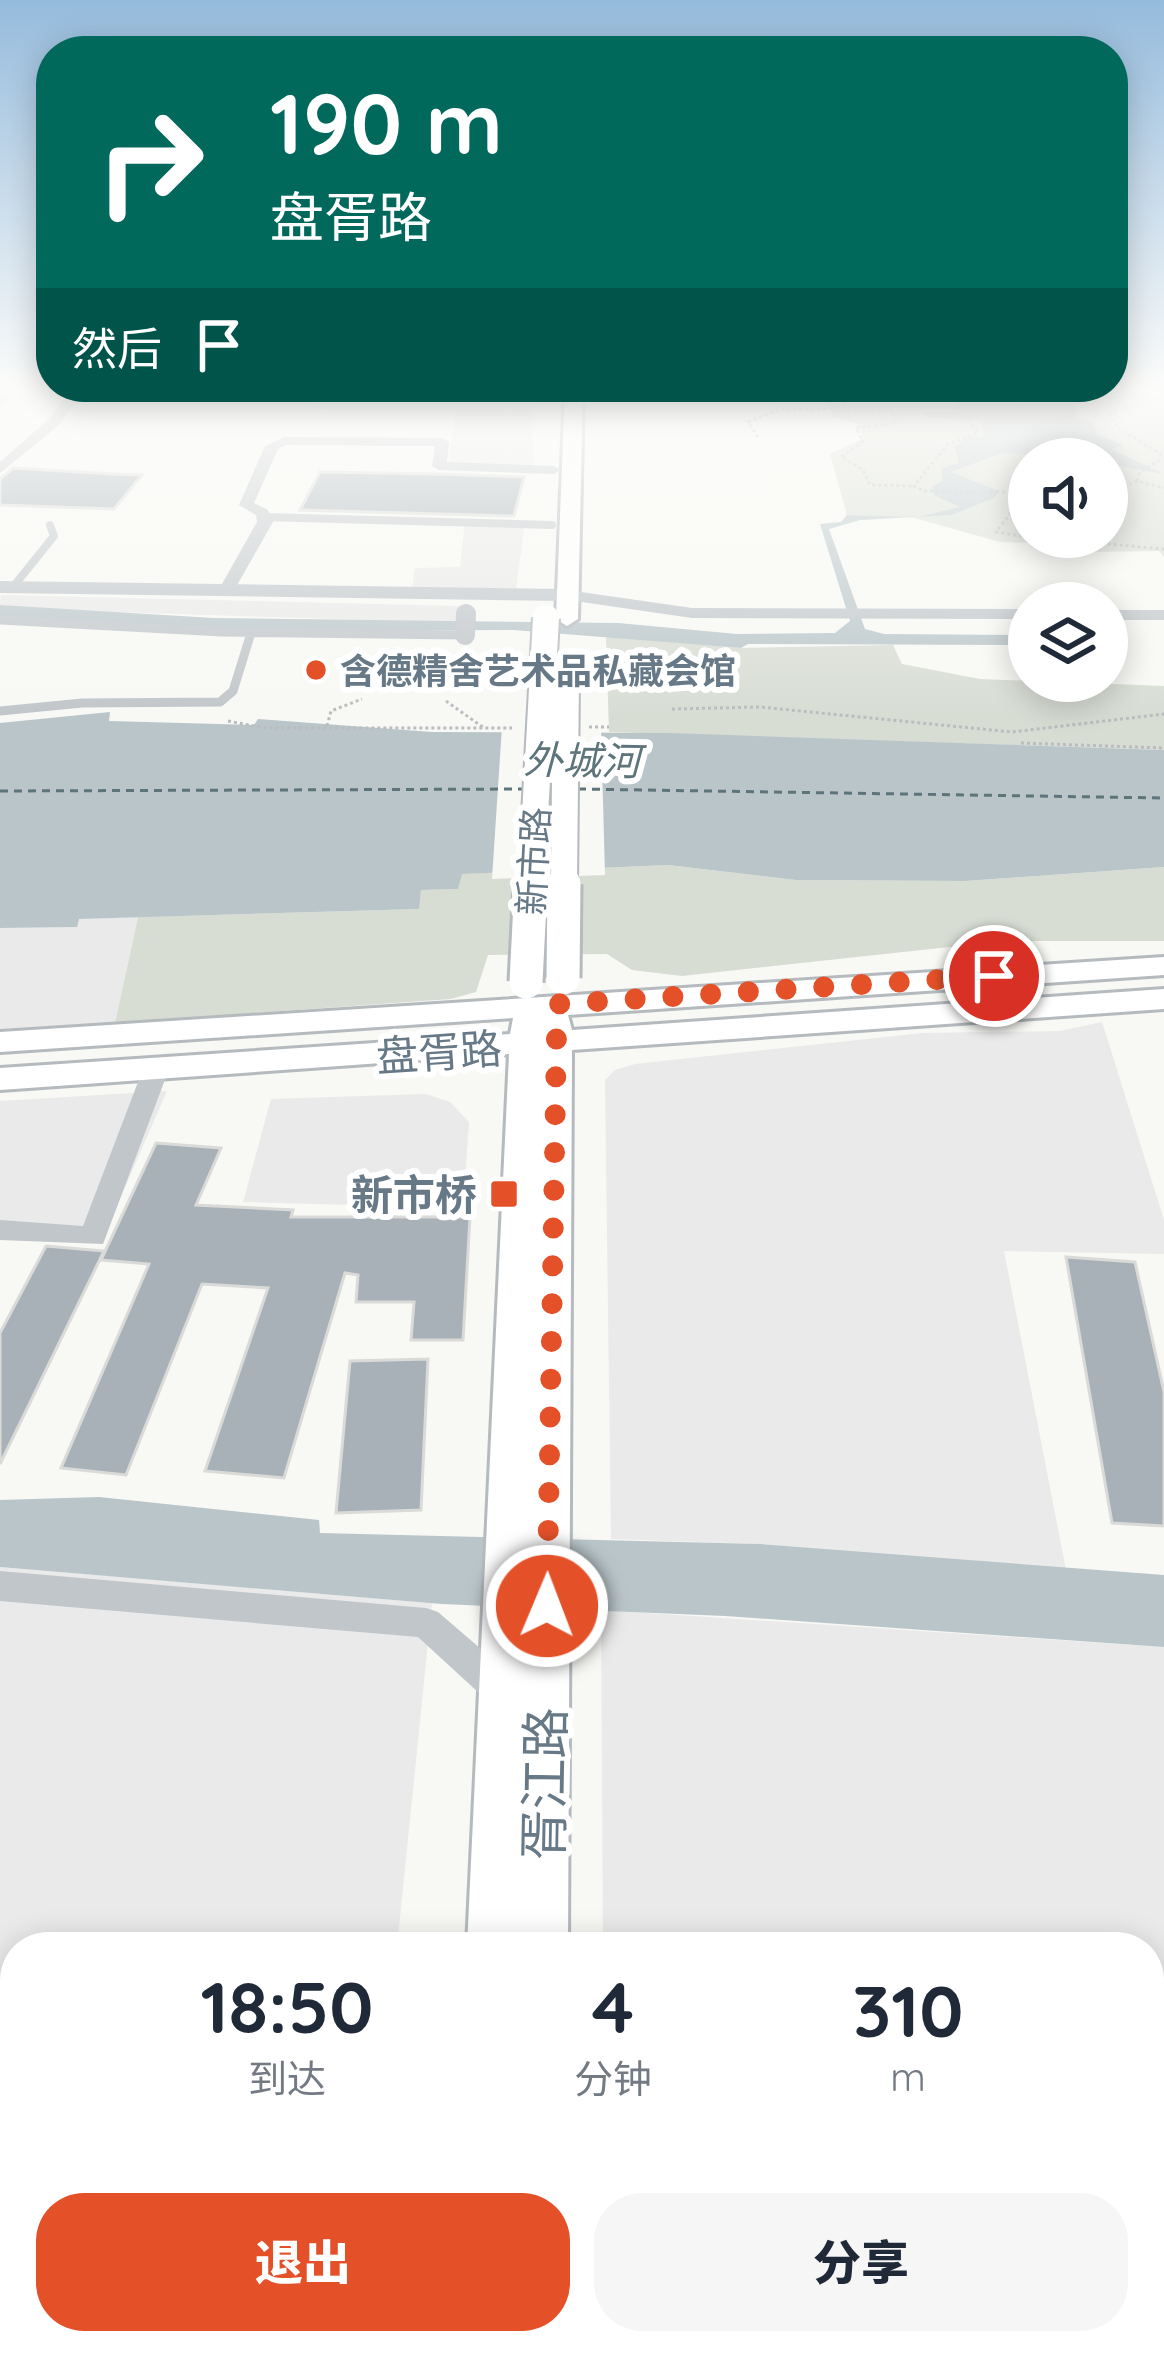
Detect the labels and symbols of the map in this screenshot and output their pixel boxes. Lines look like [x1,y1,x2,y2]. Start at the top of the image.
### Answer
place label: 含德精舍艺术品私藏会馆 [340,648,736,693]
marker: 含德精舍艺术品私藏会馆 [303,657,329,683]
water label: 外城河 [523,734,648,786]
street label: 新市路 [508,806,558,916]
pin [943,925,1045,1027]
street label: 盘胥路 [374,1021,504,1083]
place label: 新市桥 [351,1168,477,1221]
marker: 新市桥 [488,1178,520,1210]
position arrow [484,1543,610,1669]
street label: 胥江路 [511,1707,577,1861]

